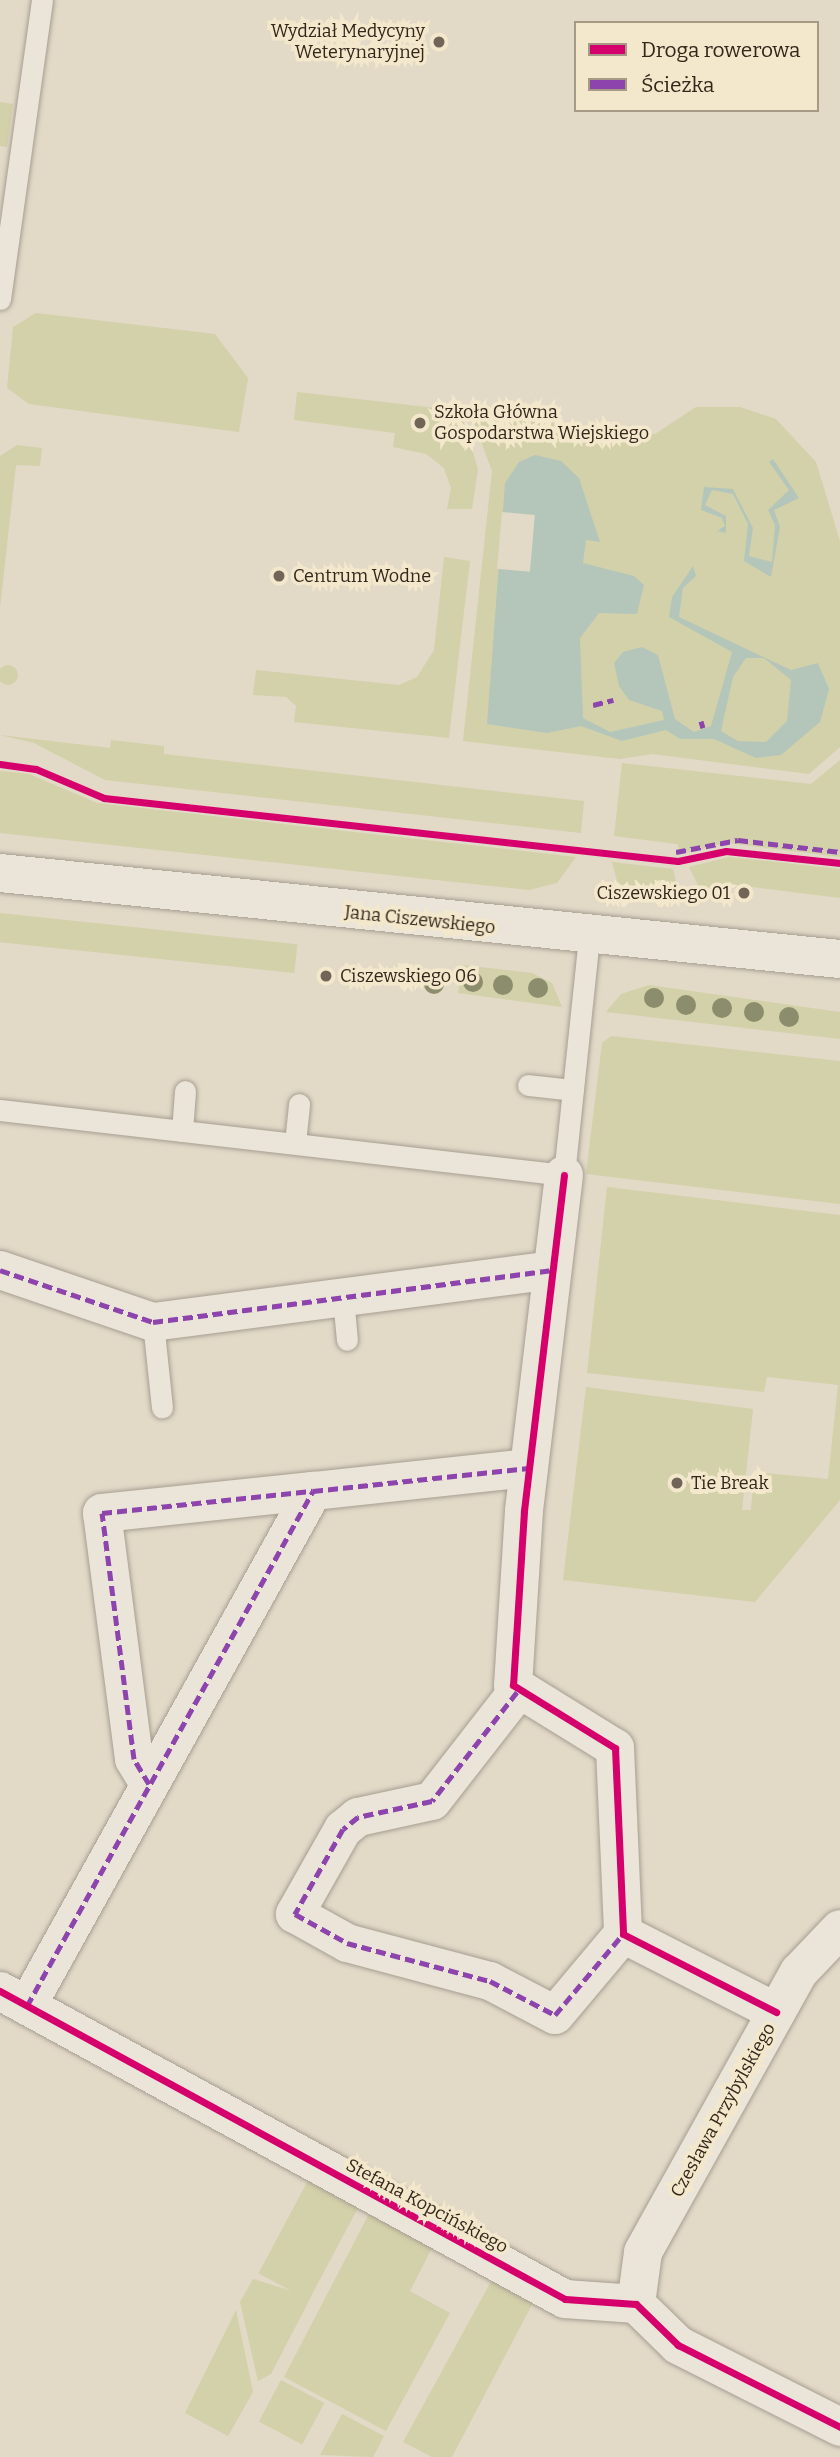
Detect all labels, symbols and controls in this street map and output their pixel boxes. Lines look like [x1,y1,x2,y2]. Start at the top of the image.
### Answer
place label: Wydział Medycyny Weterynaryjnej [271,21,425,64]
legend [574,21,819,112]
marker: Wydział Medycyny Weterynaryjnej [431,34,447,50]
text: Droga rowerowa [641,37,800,63]
text: Ścieżka [641,72,714,98]
place label: Szkoła Główna Gospodarstwa Wiejskiego [434,402,649,444]
marker: Szkoła Główna Gospodarstwa Wiejskiego [412,415,428,431]
place label: Centrum Wodne [293,565,431,587]
marker: Centrum Wodne [271,568,287,584]
place label: Ciszewskiego 01 [597,882,730,904]
marker: Ciszewskiego 01 [736,885,752,901]
street label: Jana Ciszewskiego [344,901,496,939]
place label: Ciszewskiego 06 [340,965,477,987]
marker: Ciszewskiego 06 [318,968,334,984]
place label: Tie Break [691,1472,769,1494]
marker: Tie Break [669,1475,685,1491]
street label: Czesława Przybylskiego [666,2019,780,2201]
street label: Stefana Kopcińskiego [342,2154,512,2258]

